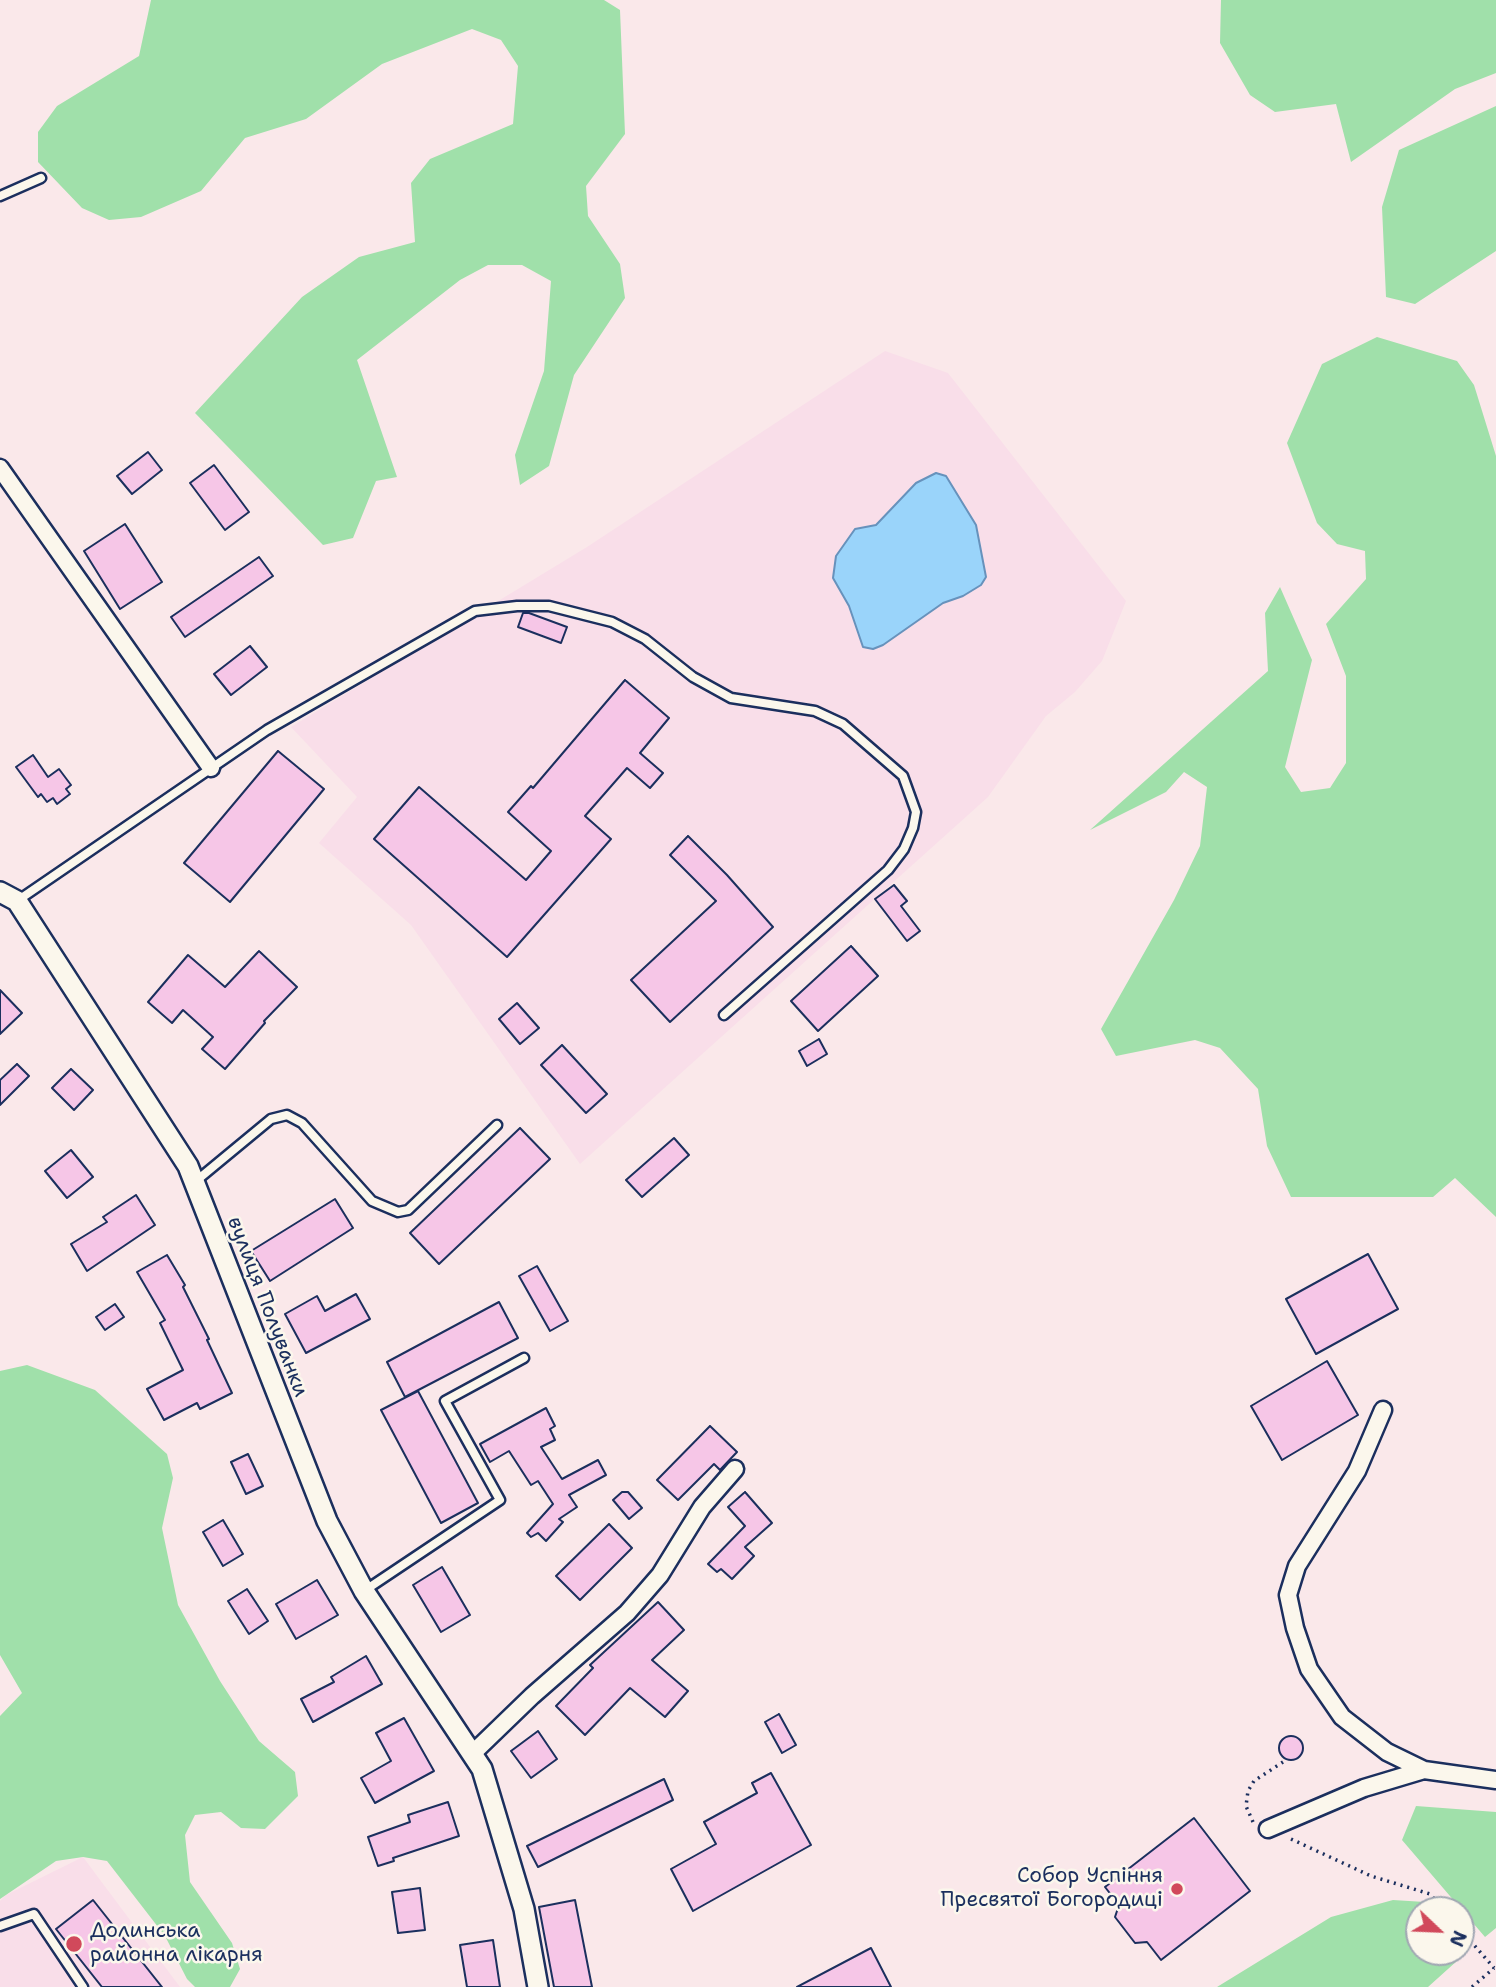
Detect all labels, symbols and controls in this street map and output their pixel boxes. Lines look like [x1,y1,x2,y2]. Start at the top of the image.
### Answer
street label: вулиця Полуванки [221,1213,313,1401]
place label: Собор Успіння Пресвятої Богородиці [941,1864,1163,1914]
marker: Собор Успіння Пресвятої Богородиці [1169,1881,1185,1897]
north arrow [1405,1896,1475,1966]
place label: Долинська районна лікарня [90,1919,263,1969]
text: N [1444,1927,1472,1950]
marker: Долинська районна лікарня [64,1934,84,1954]

